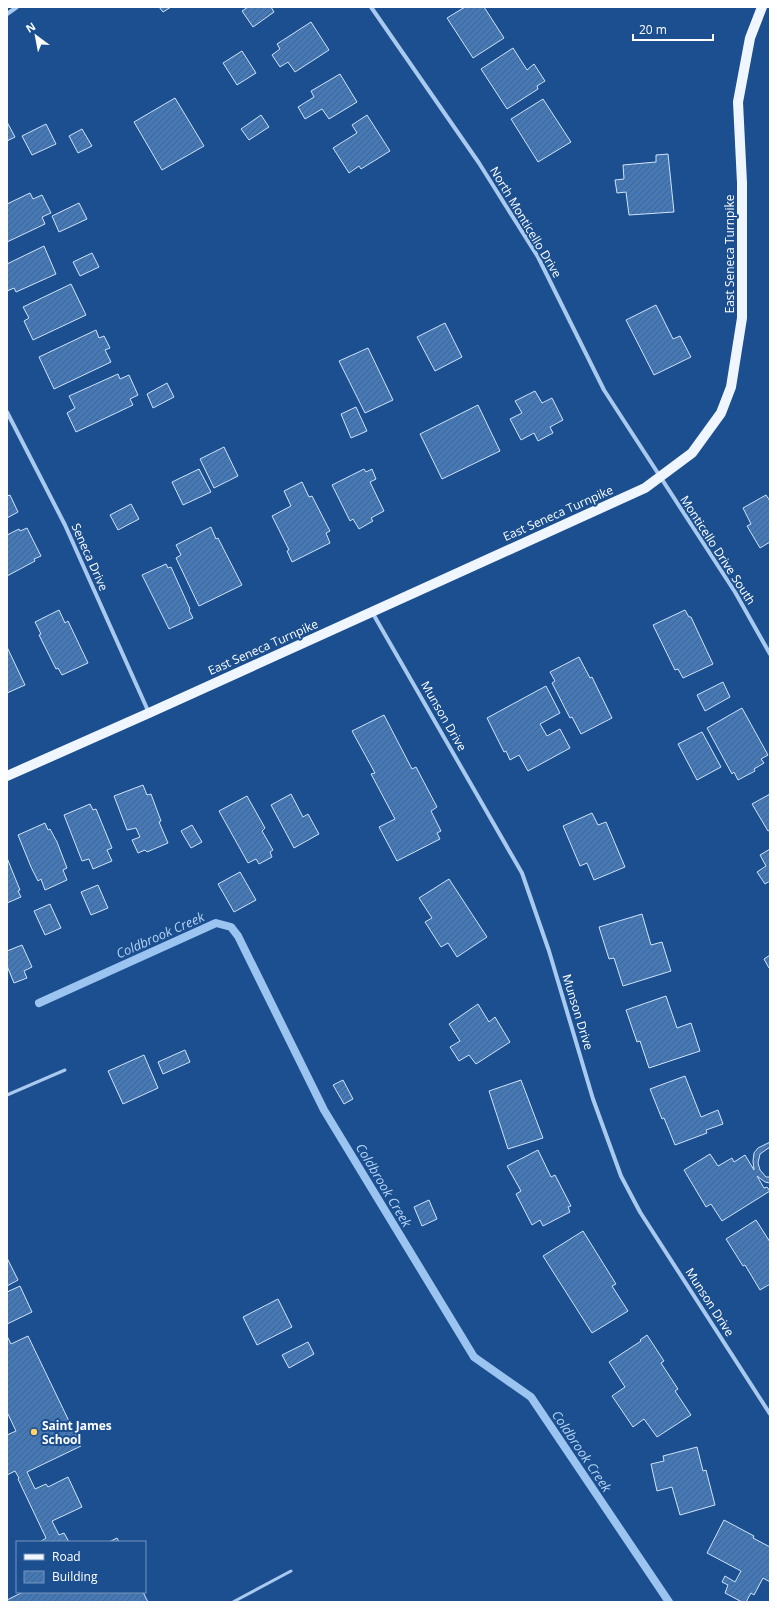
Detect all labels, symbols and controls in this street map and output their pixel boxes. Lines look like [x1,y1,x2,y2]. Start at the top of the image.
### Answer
north arrow [16,16,56,56]
scale bar [633,16,713,42]
text: N [23,18,38,36]
text: 20 m [639,21,667,38]
street label: North Monticello Drive [486,163,566,281]
street label: East Seneca Turnpike [721,194,738,314]
street label: East Seneca Turnpike [500,481,616,545]
street label: Monticello Drive South [676,492,760,608]
street label: Seneca Drive [68,521,113,594]
street label: East Seneca Turnpike [205,615,321,679]
street label: Munson Drive [417,678,471,754]
water label: Coldbrook Creek [113,907,208,963]
street label: Munson Drive [558,972,598,1052]
water label: Coldbrook Creek [352,1140,416,1231]
street label: Munson Drive [682,1265,739,1340]
water label: Coldbrook Creek [548,1407,616,1496]
place label: Saint James School [42,1417,112,1448]
marker: Saint James School [29,1427,39,1437]
legend [16,1541,146,1593]
text: Road [52,1548,81,1565]
text: Building [52,1568,98,1585]

